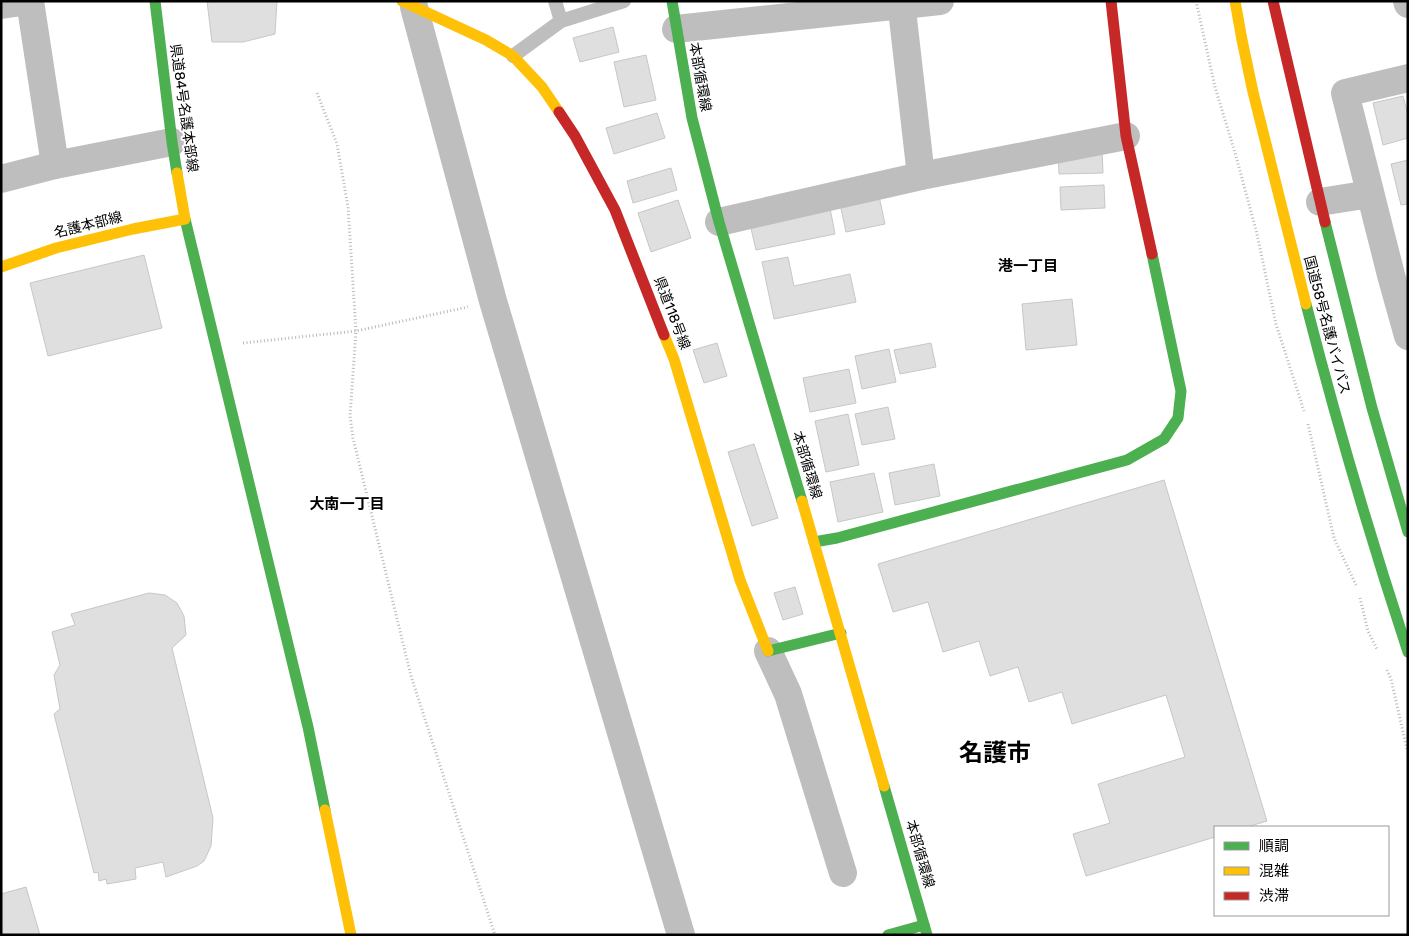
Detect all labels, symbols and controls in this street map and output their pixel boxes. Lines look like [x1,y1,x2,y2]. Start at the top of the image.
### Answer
street label: 本部循環線 [686,41,714,113]
street label: 県道84号名護本部線 [167,43,201,173]
street label: 名護本部線 [52,208,124,242]
street label: 国道58号名護バイパス [1300,254,1354,396]
district label: 港一丁目 [998,257,1058,275]
street label: 県道118号線 [650,274,694,352]
street label: 本部循環線 [789,429,825,501]
district label: 大南一丁目 [309,495,385,513]
district label: 名護市 [959,739,1031,767]
street label: 本部循環線 [902,818,938,890]
legend [1214,826,1389,916]
text: 順調 [1259,837,1289,855]
text: 混雑 [1259,862,1289,880]
text: 渋滞 [1259,887,1289,905]

